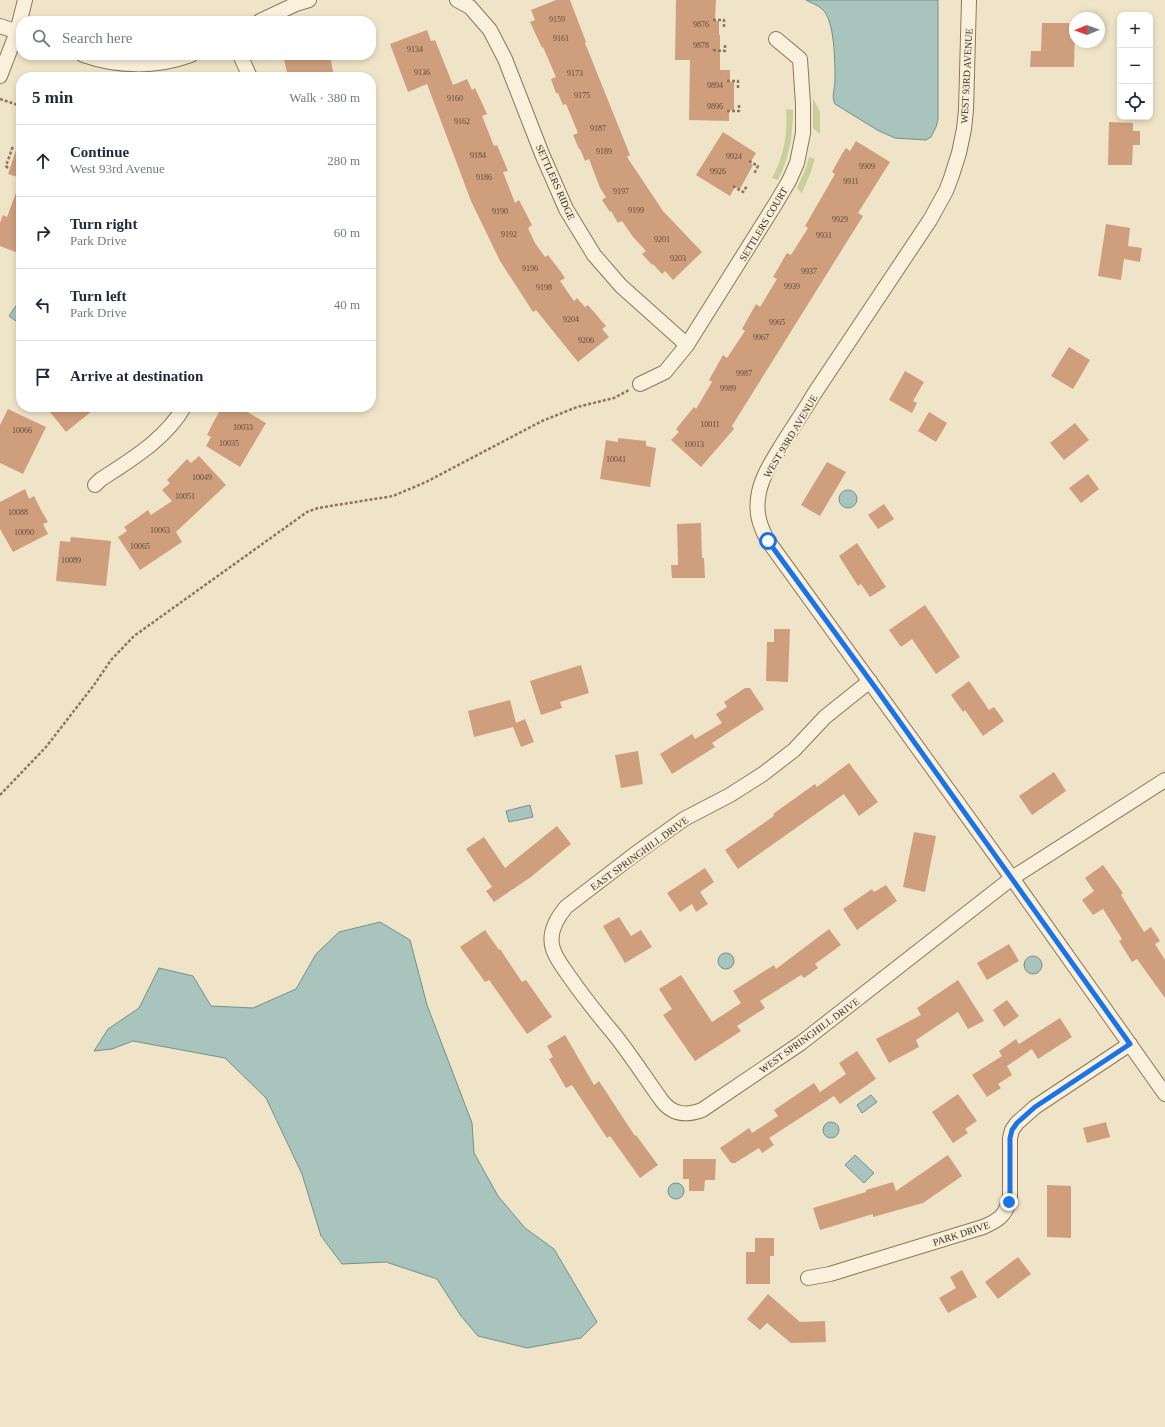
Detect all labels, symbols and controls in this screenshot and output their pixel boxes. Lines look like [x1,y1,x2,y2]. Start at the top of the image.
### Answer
north arrow [1069,12,1105,48]
map controls [1117,12,1153,120]
button: + [1117,12,1153,48]
house number: 9159 [549,15,565,24]
search box [16,16,376,60]
house number: 9876 [693,20,709,29]
icon: search [30,27,52,49]
street label: WEST 93RD AVENUE [959,28,974,124]
text: Search here [62,30,132,46]
house number: 9161 [553,34,569,43]
house number: 9878 [693,41,709,50]
house number: 9134 [407,45,423,54]
button: − [1117,48,1153,84]
house number: 9136 [414,68,430,77]
house number: 9173 [567,69,583,78]
house number: 9894 [707,81,723,90]
button: locate [1117,84,1153,120]
text: 5 min [32,88,73,107]
text: Walk · 380 m [289,90,360,105]
house number: 9175 [574,91,590,100]
house number: 9160 [447,94,463,103]
house number: 9896 [707,102,723,111]
house number: 9162 [454,117,470,126]
house number: 9187 [590,124,606,133]
street label: SETTLERS RIDGE [534,143,577,222]
text: Continue [70,144,129,160]
house number: 9189 [596,147,612,156]
icon: ahead [32,150,54,172]
house number: 9184 [470,151,486,160]
house number: 9924 [726,152,742,161]
text: 280 m [327,153,360,168]
text: West 93rd Avenue [70,161,165,176]
house number: 9909 [859,162,875,171]
house number: 9926 [710,167,726,176]
house number: 9186 [476,173,492,182]
house number: 9911 [843,177,859,186]
street label: SETTLERS COURT [737,185,790,263]
house number: 9197 [613,187,629,196]
house number: 9199 [628,206,644,215]
house number: 9190 [492,207,508,216]
house number: 9929 [832,215,848,224]
text: Turn right [70,216,137,232]
icon: right [32,222,54,244]
text: 60 m [334,225,360,240]
house number: 9192 [501,230,517,239]
house number: 9931 [816,231,832,240]
text: Park Drive [70,233,127,248]
house number: 9201 [654,235,670,244]
house number: 9203 [670,254,686,263]
house number: 9196 [522,264,538,273]
house number: 9937 [801,267,817,276]
house number: 9939 [784,282,800,291]
house number: 9198 [536,283,552,292]
text: Turn left [70,288,127,304]
icon: left [32,294,54,316]
text: 40 m [334,297,360,312]
text: Park Drive [70,305,127,320]
house number: 9204 [563,315,579,324]
house number: 9965 [769,318,785,327]
house number: 9967 [753,333,769,342]
house number: 9206 [578,336,594,345]
icon: arrive [32,366,54,388]
text: Arrive at destination [70,368,203,384]
house number: 9987 [736,369,752,378]
house number: 9989 [720,384,736,393]
street label: WEST 93RD AVENUE [761,393,820,480]
house number: 10011 [700,420,720,429]
house number: 10033 [233,423,253,432]
house number: 10066 [12,426,32,435]
house number: 10035 [219,439,239,448]
house number: 10013 [684,440,704,449]
house number: 10041 [606,455,626,464]
house number: 10049 [192,473,212,482]
house number: 10051 [175,492,195,501]
house number: 10088 [8,508,28,517]
house number: 10063 [150,526,170,535]
house number: 10090 [14,528,34,537]
route start [759,532,777,550]
house number: 10065 [130,542,150,551]
house number: 10089 [61,556,81,565]
street label: EAST SPRINGHILL DRIVE [588,814,690,893]
street label: WEST SPRINGHILL DRIVE [757,996,861,1075]
route end [1000,1193,1018,1211]
street label: PARK DRIVE [931,1219,991,1248]

